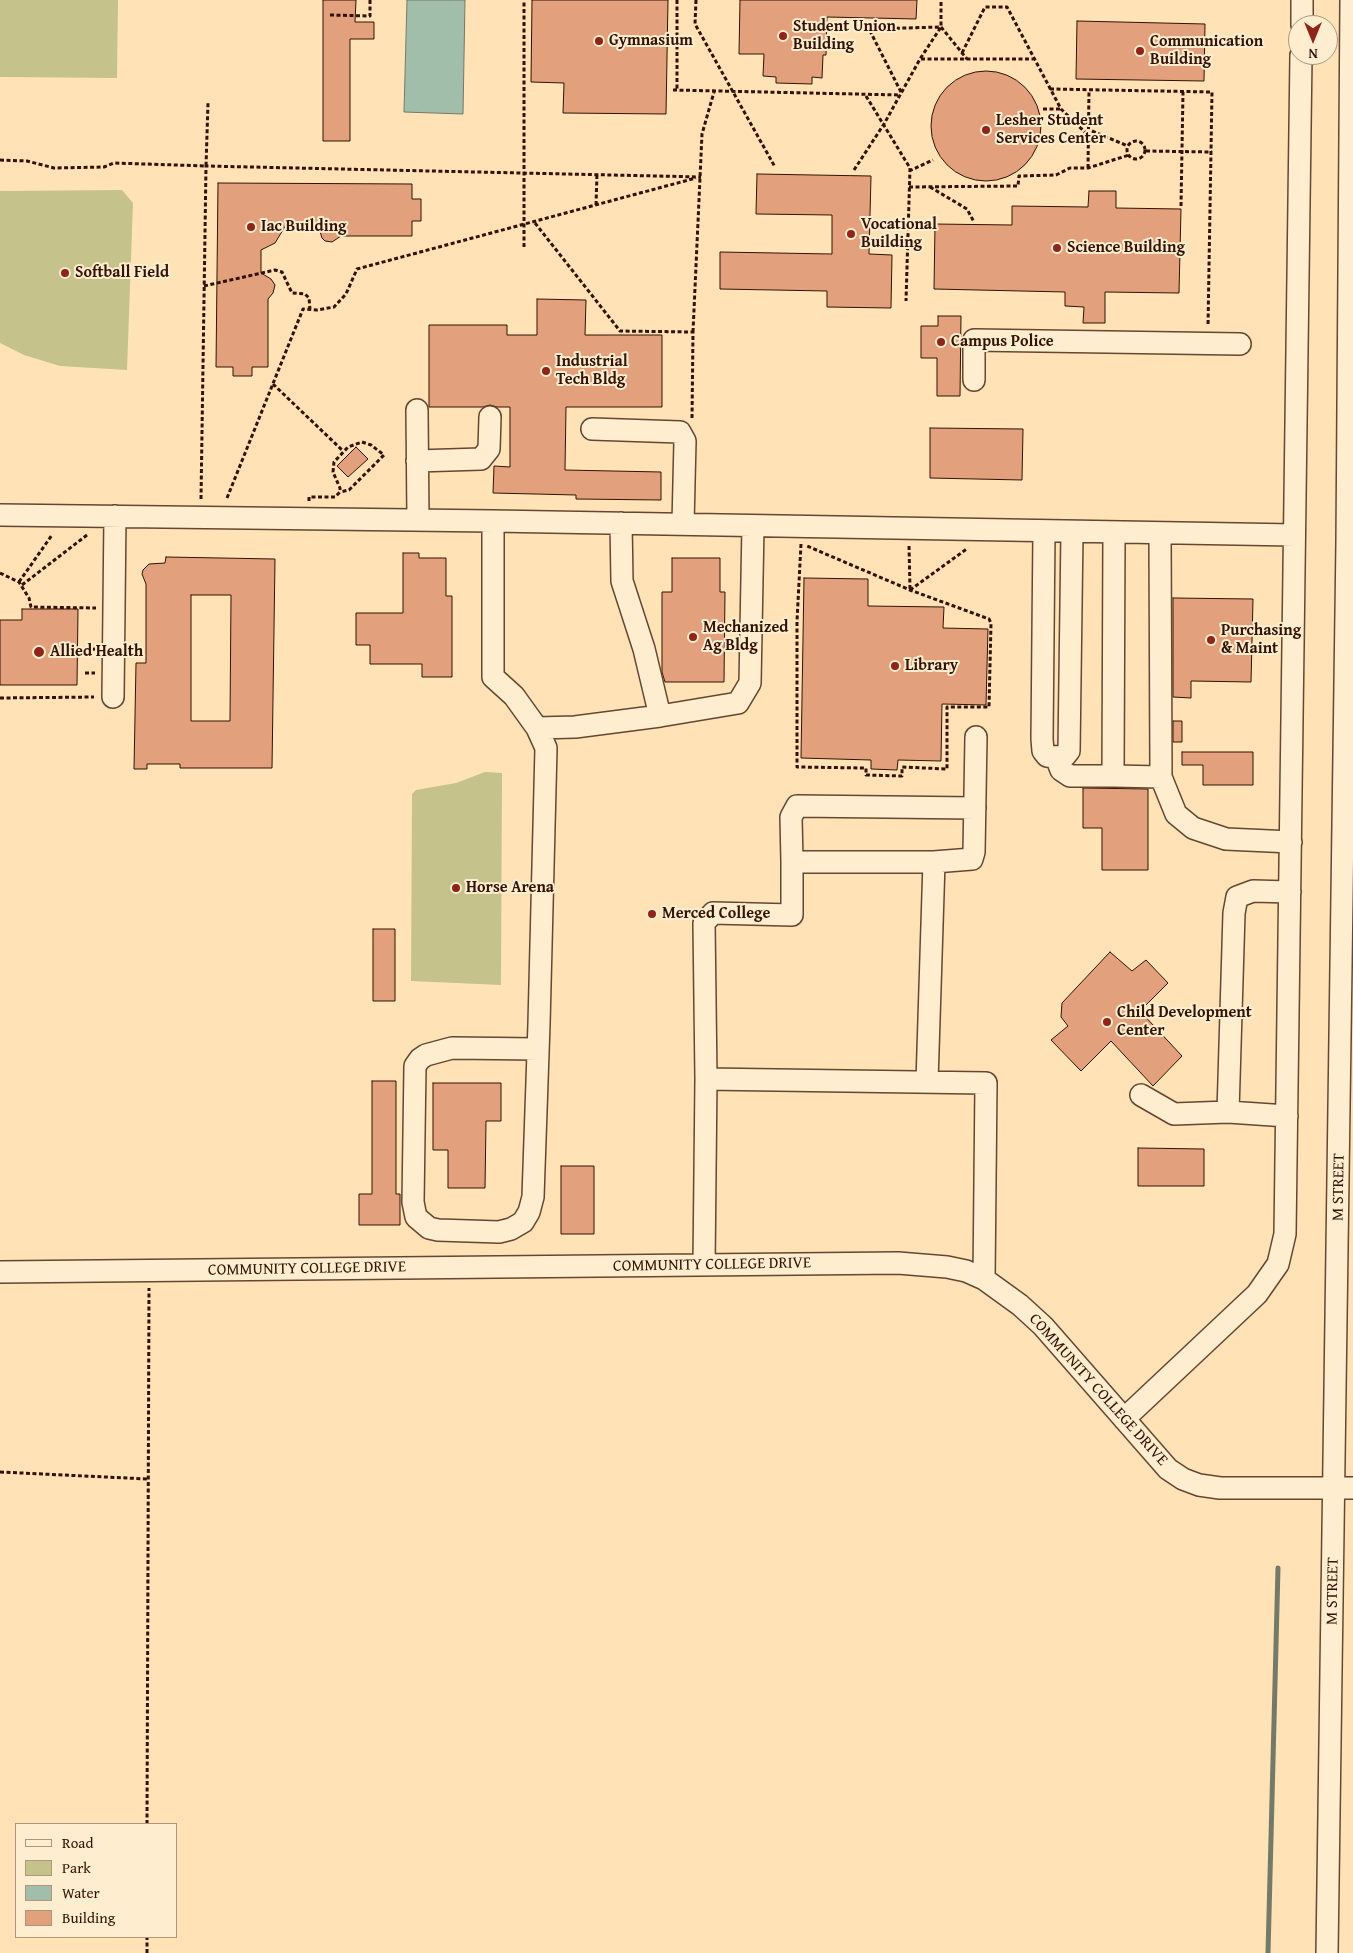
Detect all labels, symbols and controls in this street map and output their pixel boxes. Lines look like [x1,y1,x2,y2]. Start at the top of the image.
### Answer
north arrow [1288,15,1338,65]
place label: Student Union Building [793,17,896,55]
marker: Student Union Building [777,30,789,42]
place label: Gymnasium [609,31,693,51]
place label: Communication Building [1150,32,1263,70]
marker: Gymnasium [593,35,605,47]
text: N [1308,44,1318,64]
marker: Communication Building [1134,45,1146,57]
place label: Lesher Student Services Center [996,111,1106,149]
marker: Lesher Student Services Center [980,124,992,136]
place label: Vocational Building [861,215,937,253]
place label: Iac Building [261,217,347,237]
marker: Iac Building [245,221,257,233]
marker: Vocational Building [845,228,857,240]
place label: Science Building [1067,238,1185,258]
marker: Science Building [1051,242,1063,254]
place label: Softball Field [75,263,169,283]
marker: Softball Field [59,267,71,279]
place label: Campus Police [951,332,1054,352]
marker: Campus Police [935,336,947,348]
place label: Industrial Tech Bldg [556,352,628,390]
marker: Industrial Tech Bldg [540,365,552,377]
place label: Mechanized Ag Bldg [703,618,788,656]
place label: Purchasing & Maint [1221,621,1301,659]
marker: Mechanized Ag Bldg [687,631,699,643]
marker: Purchasing & Maint [1205,634,1217,646]
place label: Allied Health [50,642,143,662]
marker: Allied Health [32,645,46,659]
place label: Library [905,656,958,676]
marker: Library [889,660,901,672]
place label: Horse Arena [466,878,554,898]
marker: Horse Arena [450,882,462,894]
place label: Merced College [662,904,770,924]
marker: Merced College [646,908,658,920]
place label: Child Development Center [1117,1003,1252,1041]
marker: Child Development Center [1101,1016,1113,1028]
street label: M STREET [1329,1153,1349,1221]
street label: COMMUNITY COLLEGE DRIVE [613,1254,811,1276]
street label: COMMUNITY COLLEGE DRIVE [208,1258,406,1280]
street label: COMMUNITY COLLEGE DRIVE [1025,1310,1171,1470]
street label: M STREET [1323,1557,1343,1625]
legend [15,1823,178,1938]
text: Road [62,1832,93,1853]
text: Park [62,1857,91,1878]
text: Water [62,1882,100,1903]
text: Building [62,1907,115,1928]

